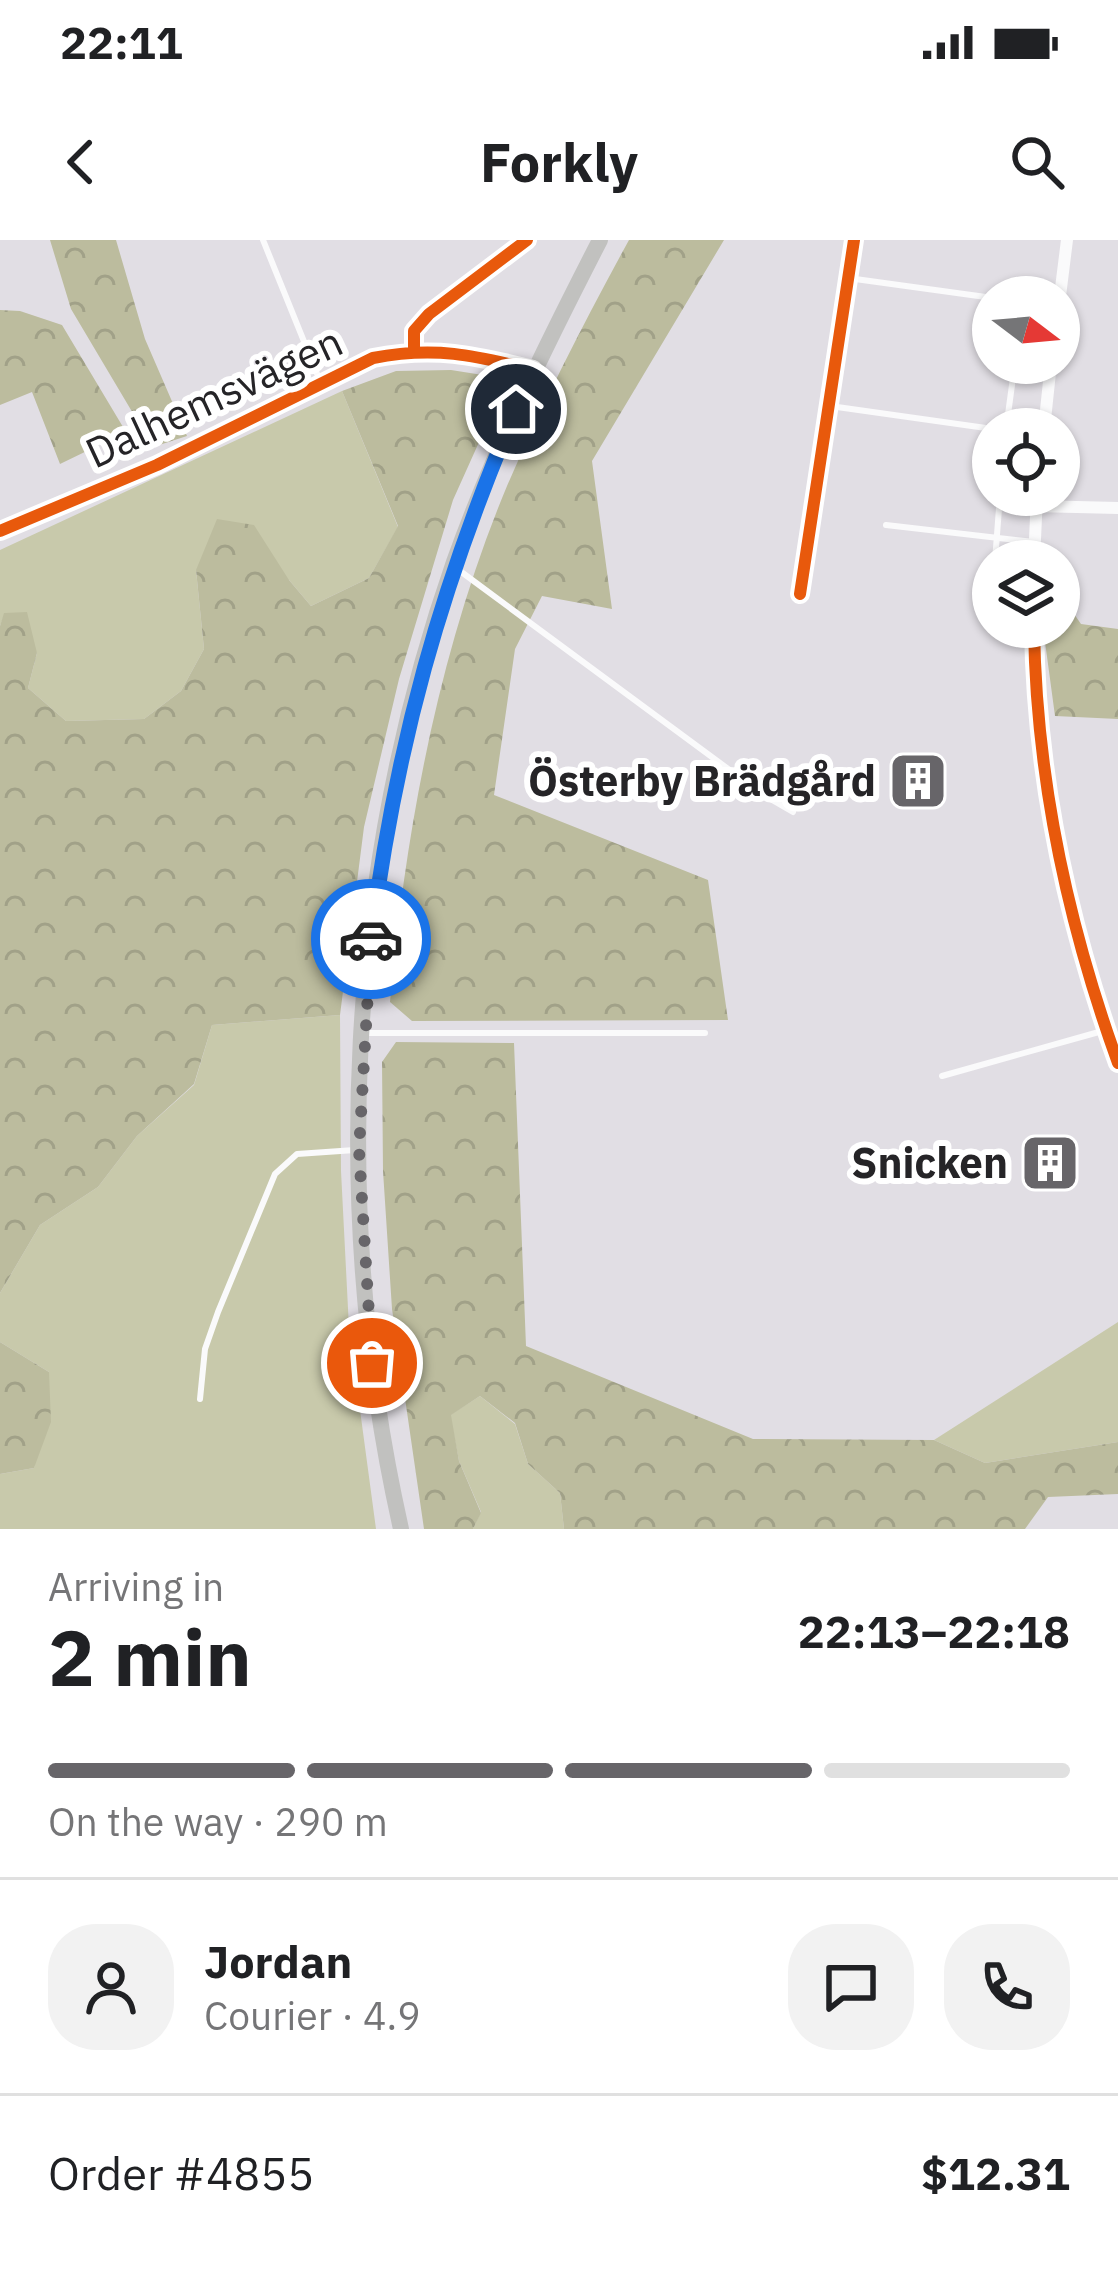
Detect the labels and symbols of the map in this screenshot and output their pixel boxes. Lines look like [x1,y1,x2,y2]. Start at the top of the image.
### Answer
north arrow [972,276,1080,384]
street label: Dalhemsvägen [77,313,351,480]
pin [465,358,567,460]
building icon: Österby Brädgård [887,750,949,812]
place label: Österby Brädgård [528,753,876,808]
courier [311,879,431,999]
building icon: Snicken [1019,1132,1081,1194]
place label: Snicken [851,1135,1008,1190]
pin [321,1312,423,1414]

